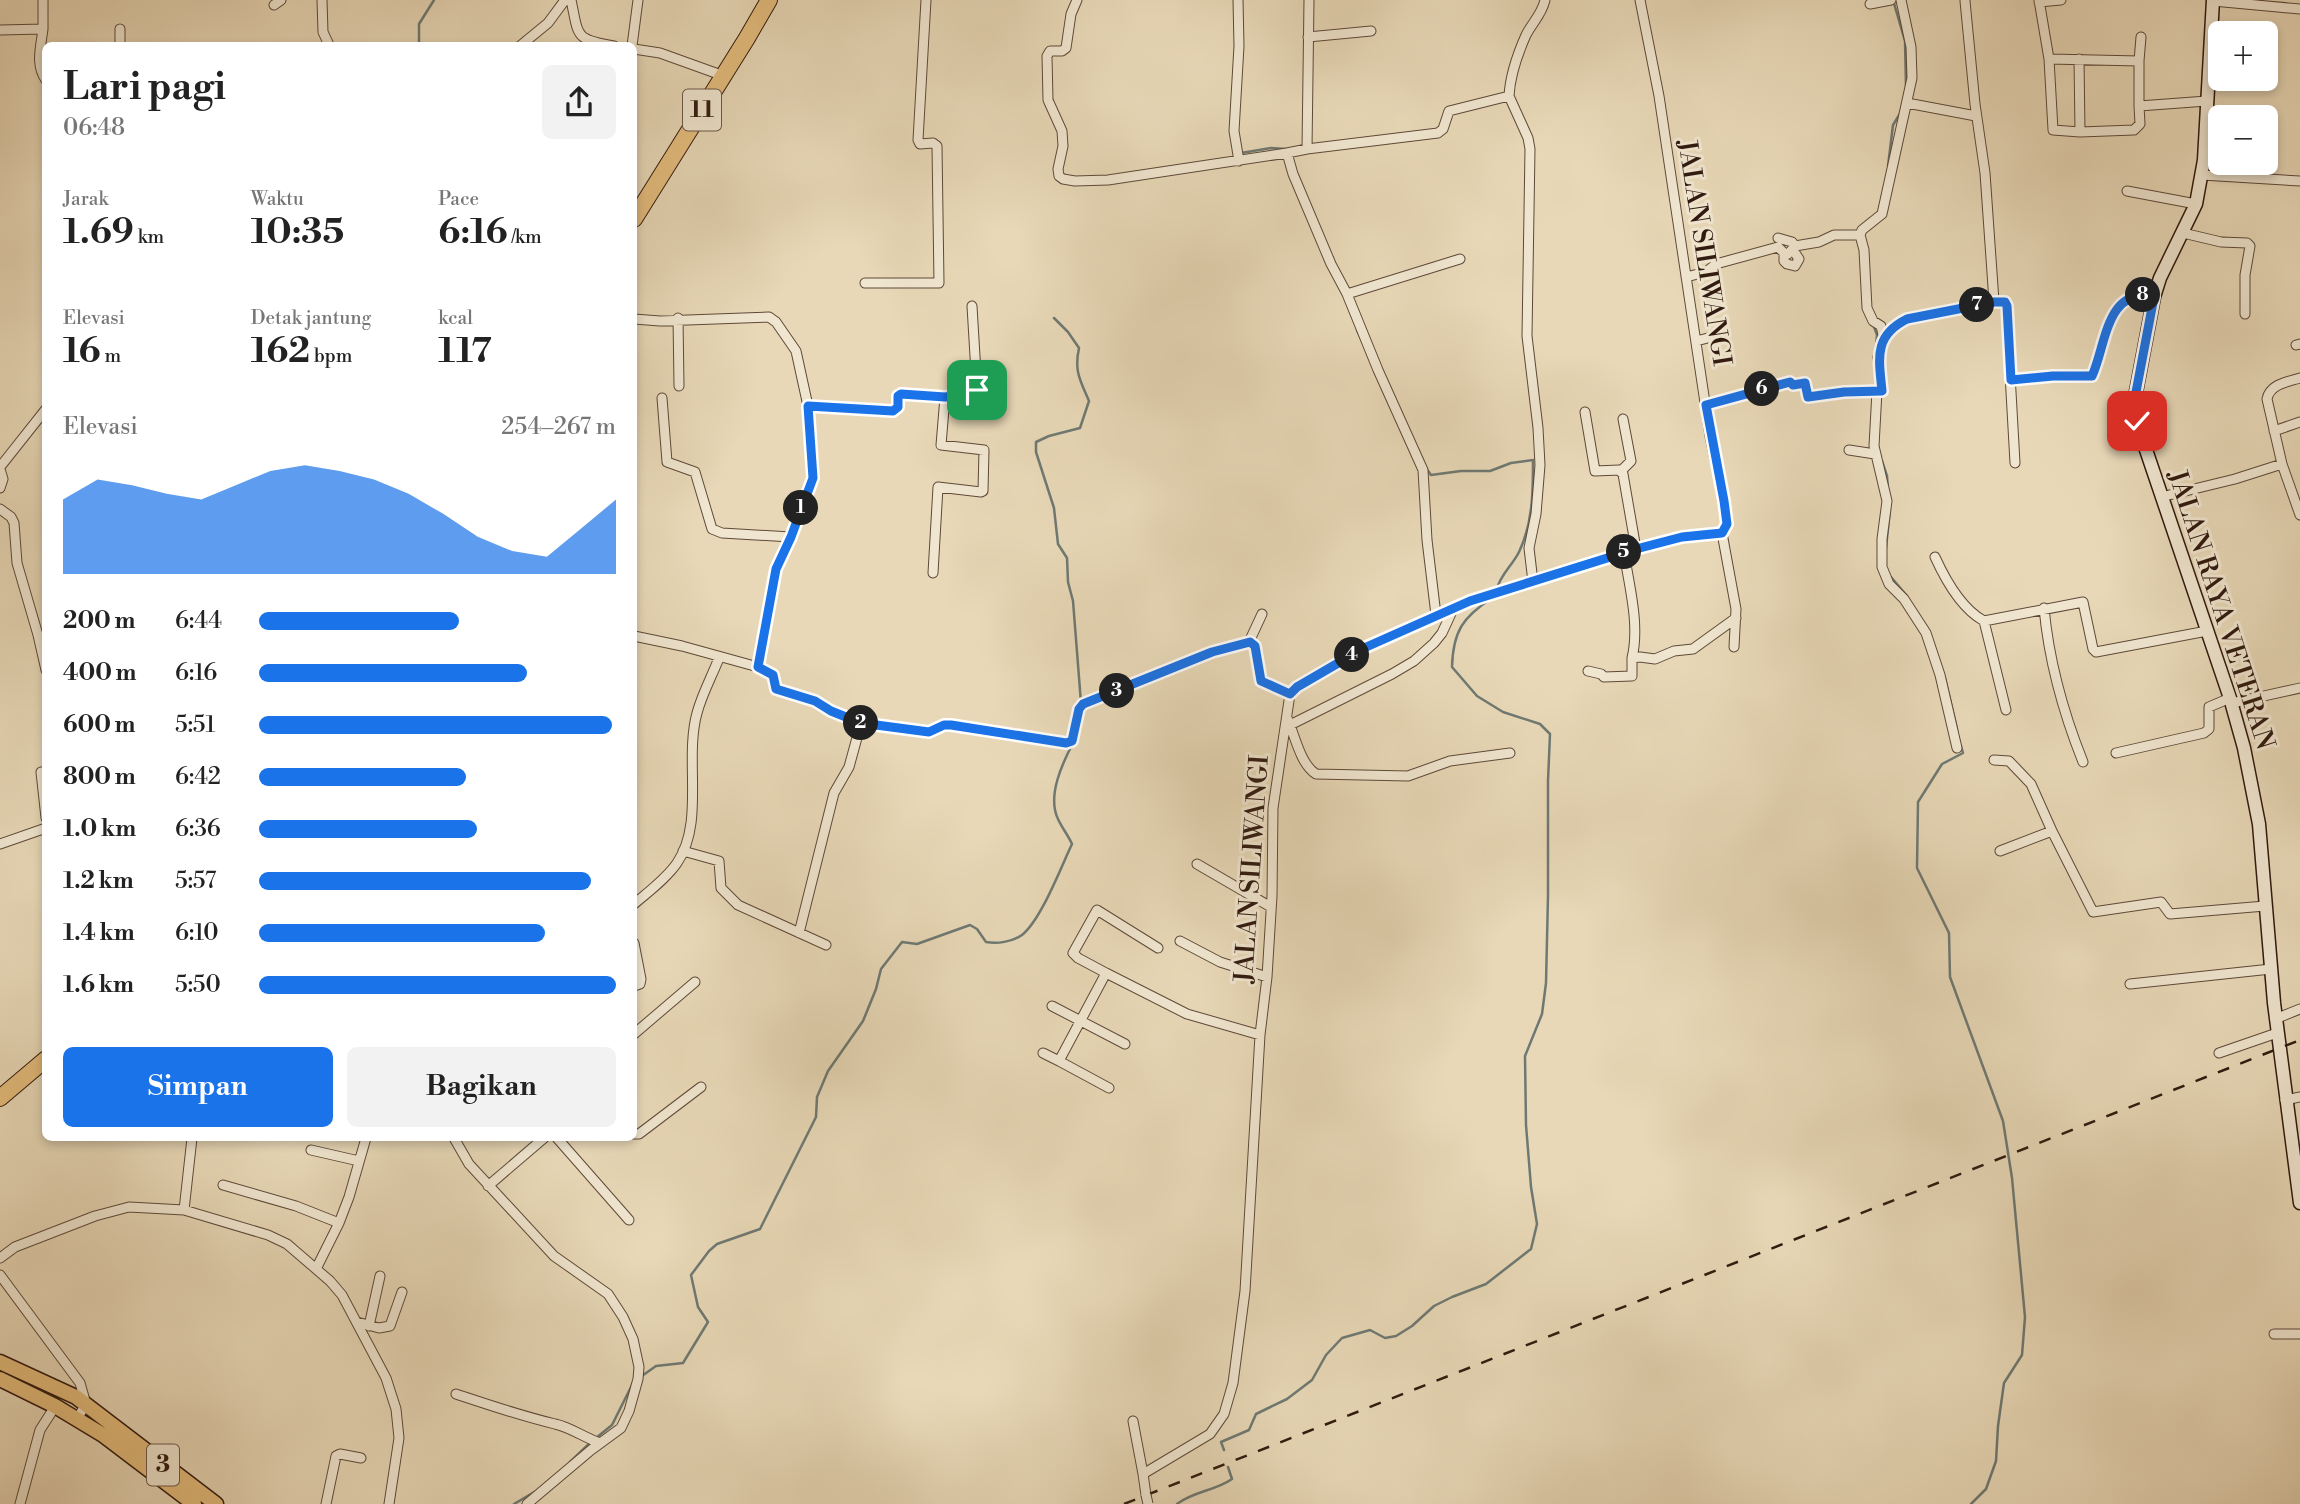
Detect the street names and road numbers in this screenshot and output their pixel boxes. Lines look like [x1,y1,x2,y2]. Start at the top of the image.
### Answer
road number: 11 [683,90,721,130]
street label: JALAN SILIWANGI [1670,137,1738,368]
street label: JALAN RAYA VETERAN [2160,465,2281,754]
street label: JALAN SILIWANGI [1228,754,1276,985]
road number: 3 [147,1444,179,1485]

